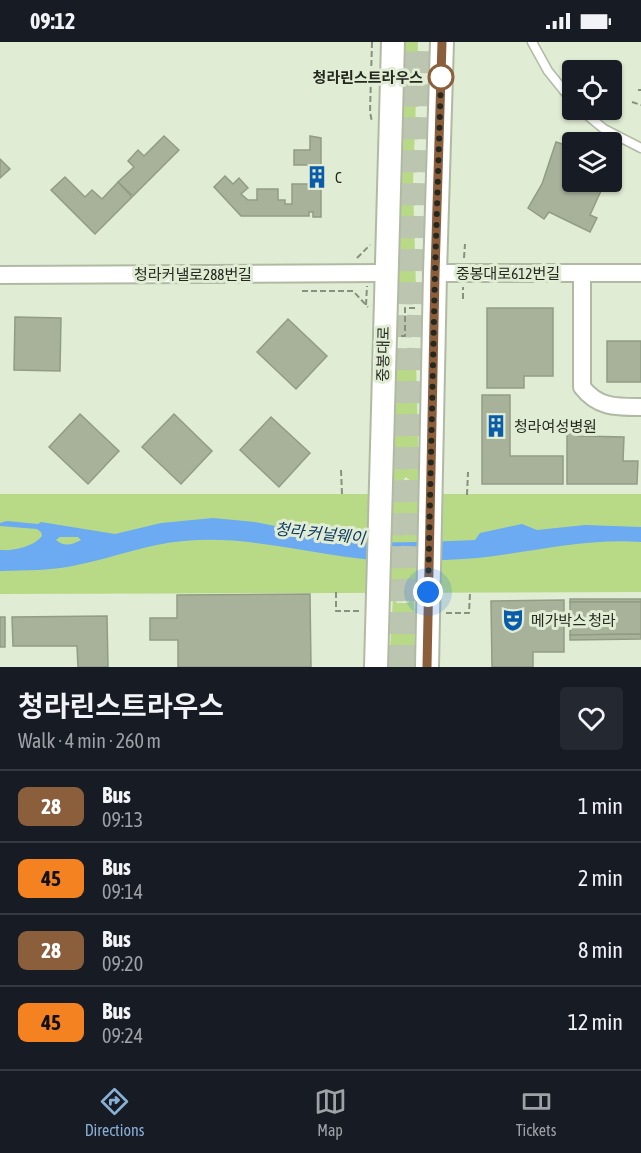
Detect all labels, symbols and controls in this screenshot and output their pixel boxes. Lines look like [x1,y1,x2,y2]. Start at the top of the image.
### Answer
text: 09:12 [30,8,75,34]
map controls [562,60,622,192]
button: locate [562,60,622,120]
marker: 청라린스트라우스 [428,64,454,90]
place label: 청라린스트라우스 [313,69,423,86]
button: layers [562,132,622,192]
building icon: C [304,164,330,190]
place label: C [335,169,342,186]
street label: 중봉대로612번길 [456,265,560,282]
street label: 청라커낼로288번길 [134,266,252,283]
street label: 중봉대로 [374,326,392,382]
building icon: 청라여성병원 [483,413,509,439]
place label: 청라여성병원 [514,418,597,435]
water label: 청라 커널웨이 [274,519,367,547]
your location [413,577,443,607]
theatre icon: 메가박스 청라 [500,607,526,633]
place label: 메가박스 청라 [531,612,616,629]
button: heart [560,687,623,750]
text: 청라린스트라우스 [18,690,224,722]
text: Walk · 4 min · 260 m [18,729,161,752]
text: Bus [102,782,131,808]
text: 1 min [578,793,623,819]
text: 28 [41,794,61,818]
text: 09:13 [102,808,143,831]
text: Bus [102,854,131,880]
text: 2 min [578,865,623,891]
text: 45 [41,866,61,890]
text: 09:14 [102,880,143,903]
text: Bus [102,926,131,952]
text: 8 min [578,937,623,963]
text: 28 [41,938,61,962]
text: 09:20 [102,952,143,975]
text: Bus [102,998,131,1024]
text: 12 min [568,1009,623,1035]
text: 45 [41,1010,61,1034]
text: 09:24 [102,1024,143,1047]
tab: Directions [85,1085,144,1139]
tab: Map [314,1085,347,1139]
tab: Tickets [516,1085,556,1139]

